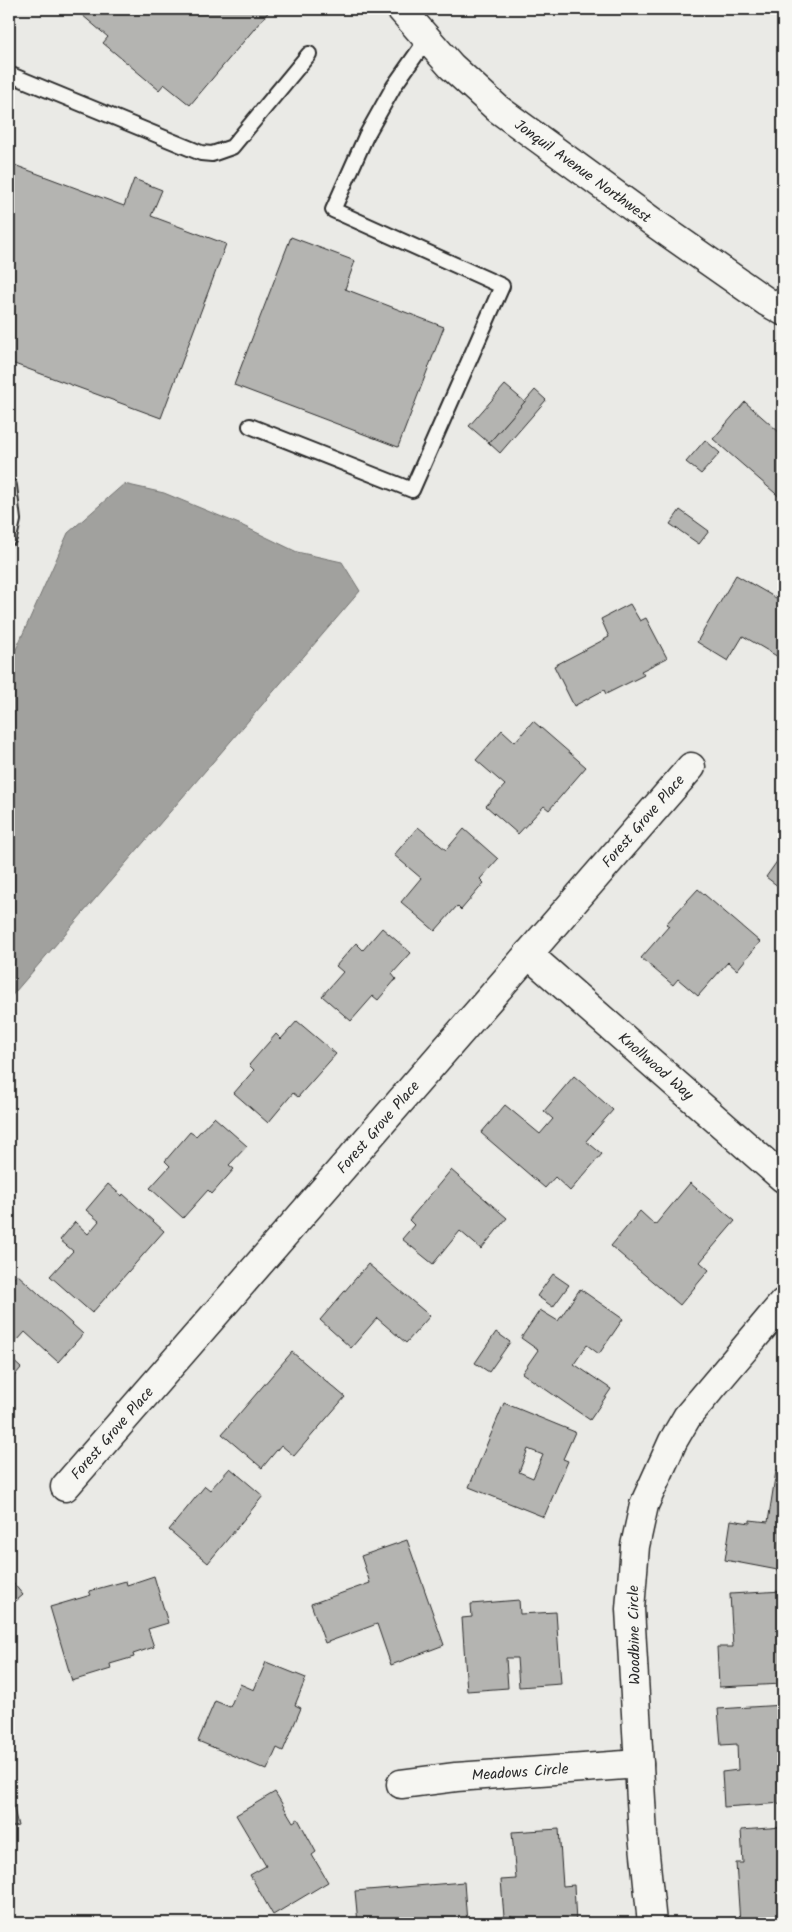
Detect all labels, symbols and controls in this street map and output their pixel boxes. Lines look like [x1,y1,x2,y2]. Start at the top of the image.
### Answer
street label: Jonquil Avenue Northwest [509,114,656,230]
street label: Forest Grove Place [596,769,691,874]
street label: Knollwood Way [612,1027,699,1107]
street label: Forest Grove Place [331,1075,426,1180]
street label: Forest Grove Place [65,1381,160,1486]
street label: Woodbine Circle [622,1585,648,1685]
street label: Meadows Circle [471,1758,570,1788]

